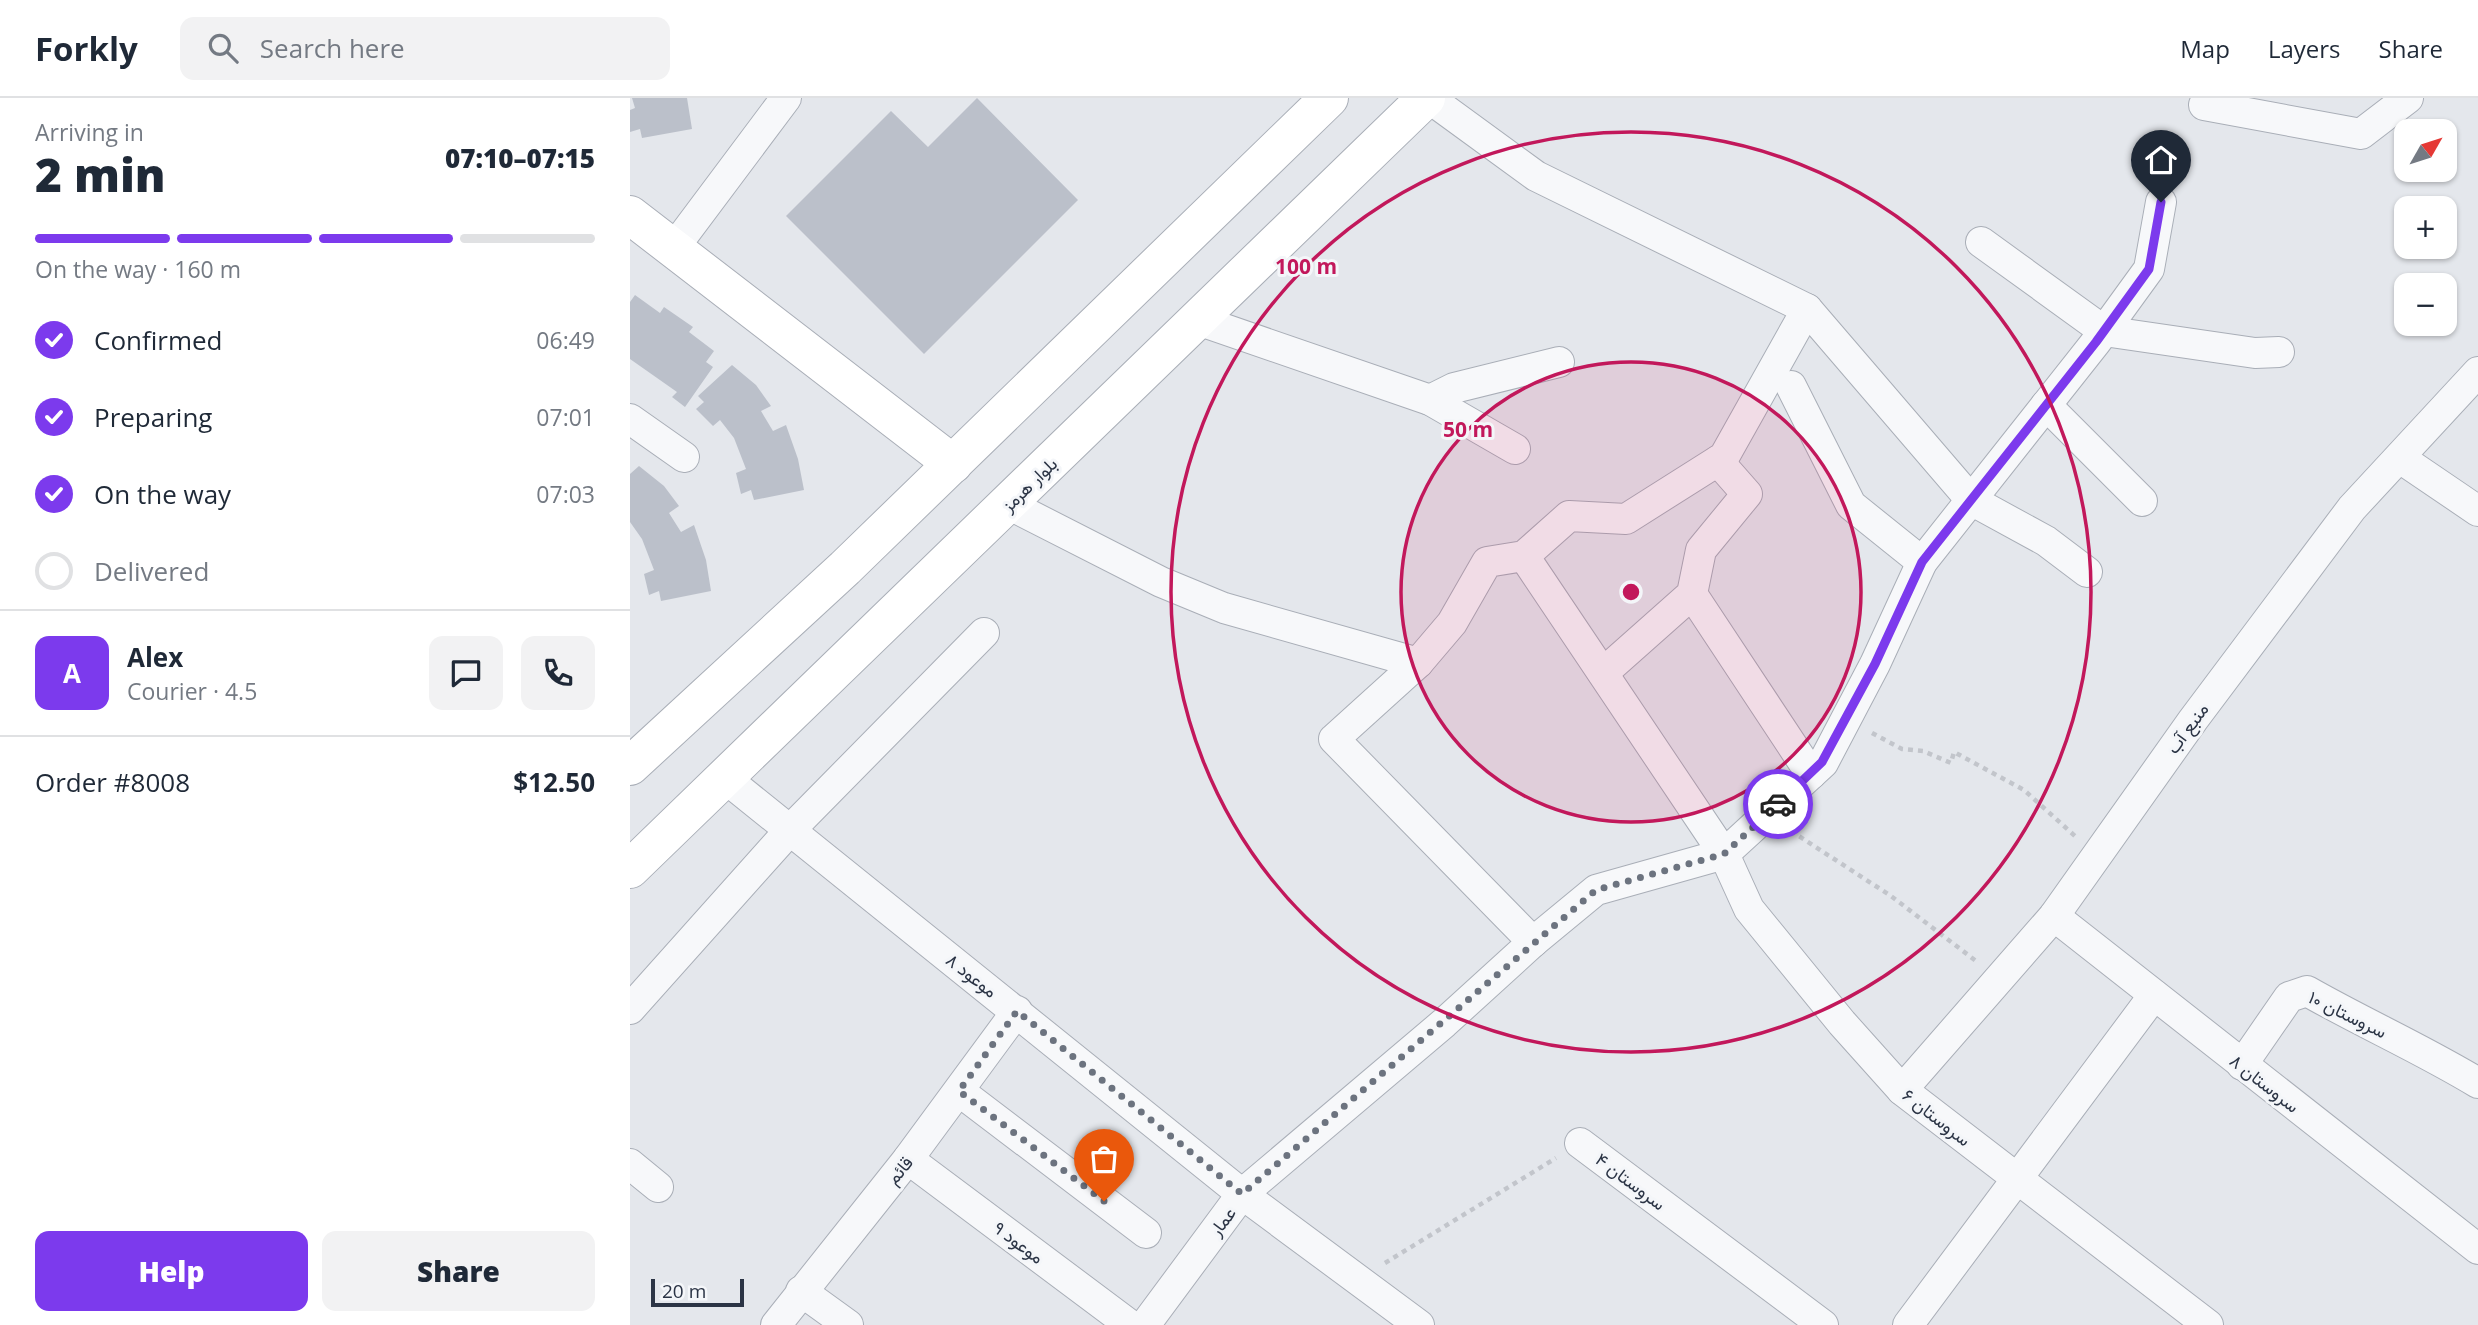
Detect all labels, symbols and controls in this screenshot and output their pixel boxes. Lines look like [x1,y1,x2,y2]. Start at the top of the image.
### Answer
search box [180,17,670,80]
text: Forkly [35,26,138,71]
icon: search [204,29,242,67]
text: Search here [260,30,405,66]
text: Map [2180,32,2230,65]
text: Layers [2268,32,2341,65]
text: Share [2379,32,2443,65]
text: Arriving in [35,116,144,148]
north arrow [2394,119,2457,182]
map controls [2394,119,2457,336]
pin [2131,130,2191,202]
text: 07:10–07:15 [445,140,595,176]
icon: home [2142,141,2180,179]
text: 2 min [35,143,166,205]
button: + [2394,196,2457,259]
text: 100 m [1275,252,1337,280]
text: On the way · 160 m [35,253,241,285]
button: − [2394,273,2457,336]
icon: check [35,321,73,359]
text: Confirmed [94,322,222,358]
text: 06:49 [536,324,595,356]
icon: check [35,398,73,436]
text: Preparing [94,399,212,435]
text: 07:01 [536,401,595,433]
text: 50 m [1443,415,1493,443]
street label: بلوار هرمز [995,452,1062,517]
icon: check [35,475,73,513]
text: On the way [94,476,231,512]
text: 07:03 [536,478,595,510]
text: Delivered [94,553,209,589]
centre of rings [1619,580,1643,604]
button: chat [429,636,503,710]
button: phone [521,636,595,710]
text: Alex [127,639,183,675]
text: A [63,655,81,691]
text: Courier · 4.5 [127,675,257,707]
street label: منبع آب [2160,698,2214,759]
text: Order #8008 [35,764,190,800]
text: $12.50 [513,764,595,800]
courier [1743,769,1813,839]
icon: car [1759,785,1797,823]
street label: موعود ۸ [941,947,1003,1003]
street label: سروستان ۱۰ [2305,985,2391,1043]
street label: سروستان ۸ [2225,1048,2305,1118]
street label: سروستان ۶ [1898,1083,1976,1151]
pin [1074,1129,1134,1201]
icon: bag [1085,1140,1123,1178]
street label: سروستان ۴ [1591,1147,1671,1215]
street label: قائم [880,1151,919,1190]
street label: عمار [1203,1202,1241,1241]
street label: موعود ۹ [989,1215,1049,1269]
button: Help [35,1231,308,1311]
button: Share [322,1231,595,1311]
scale bar [651,1276,744,1308]
text: 20 m [662,1278,706,1304]

